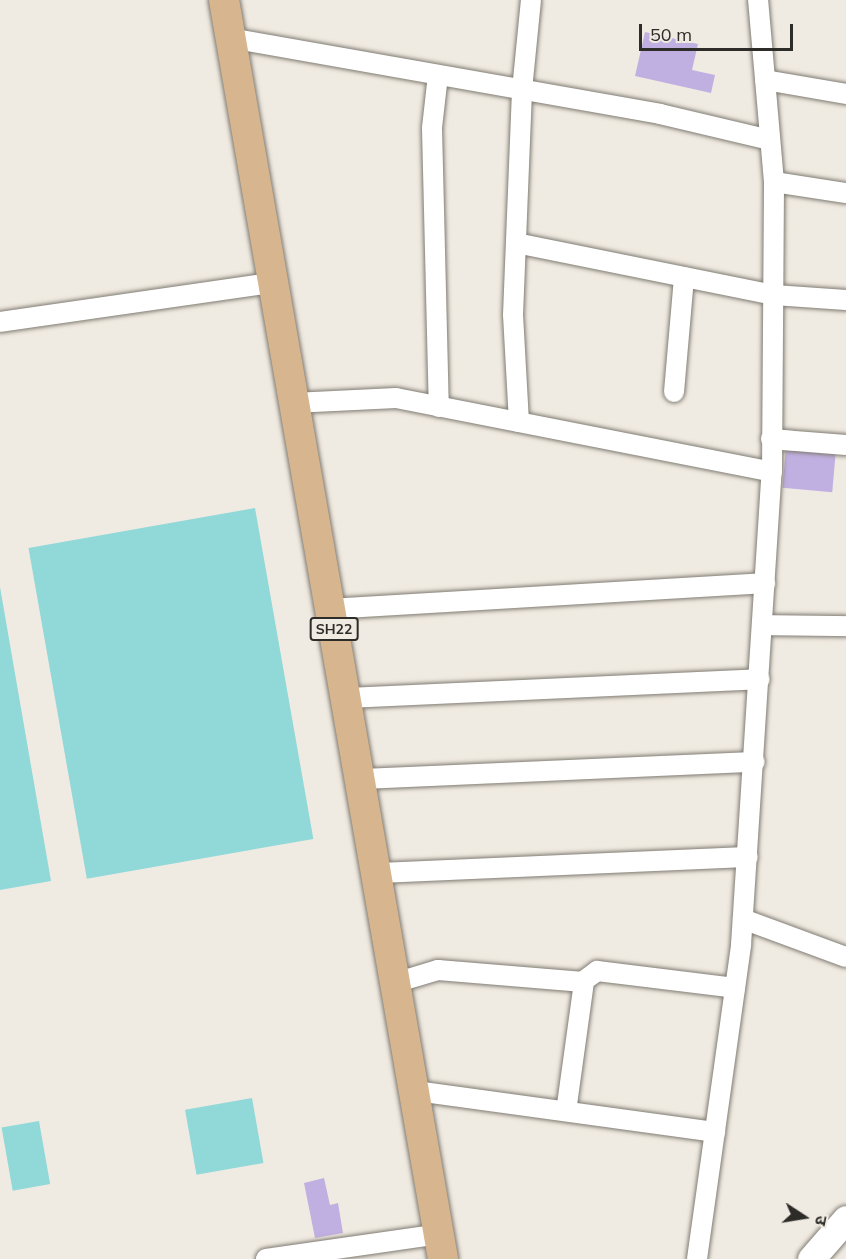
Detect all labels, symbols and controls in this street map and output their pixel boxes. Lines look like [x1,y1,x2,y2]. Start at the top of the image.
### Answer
scale bar [642,12,796,50]
text: 50 m [650,23,692,46]
road number: SH22 [308,618,360,640]
north arrow [774,1187,834,1247]
text: उ [811,1214,832,1227]

